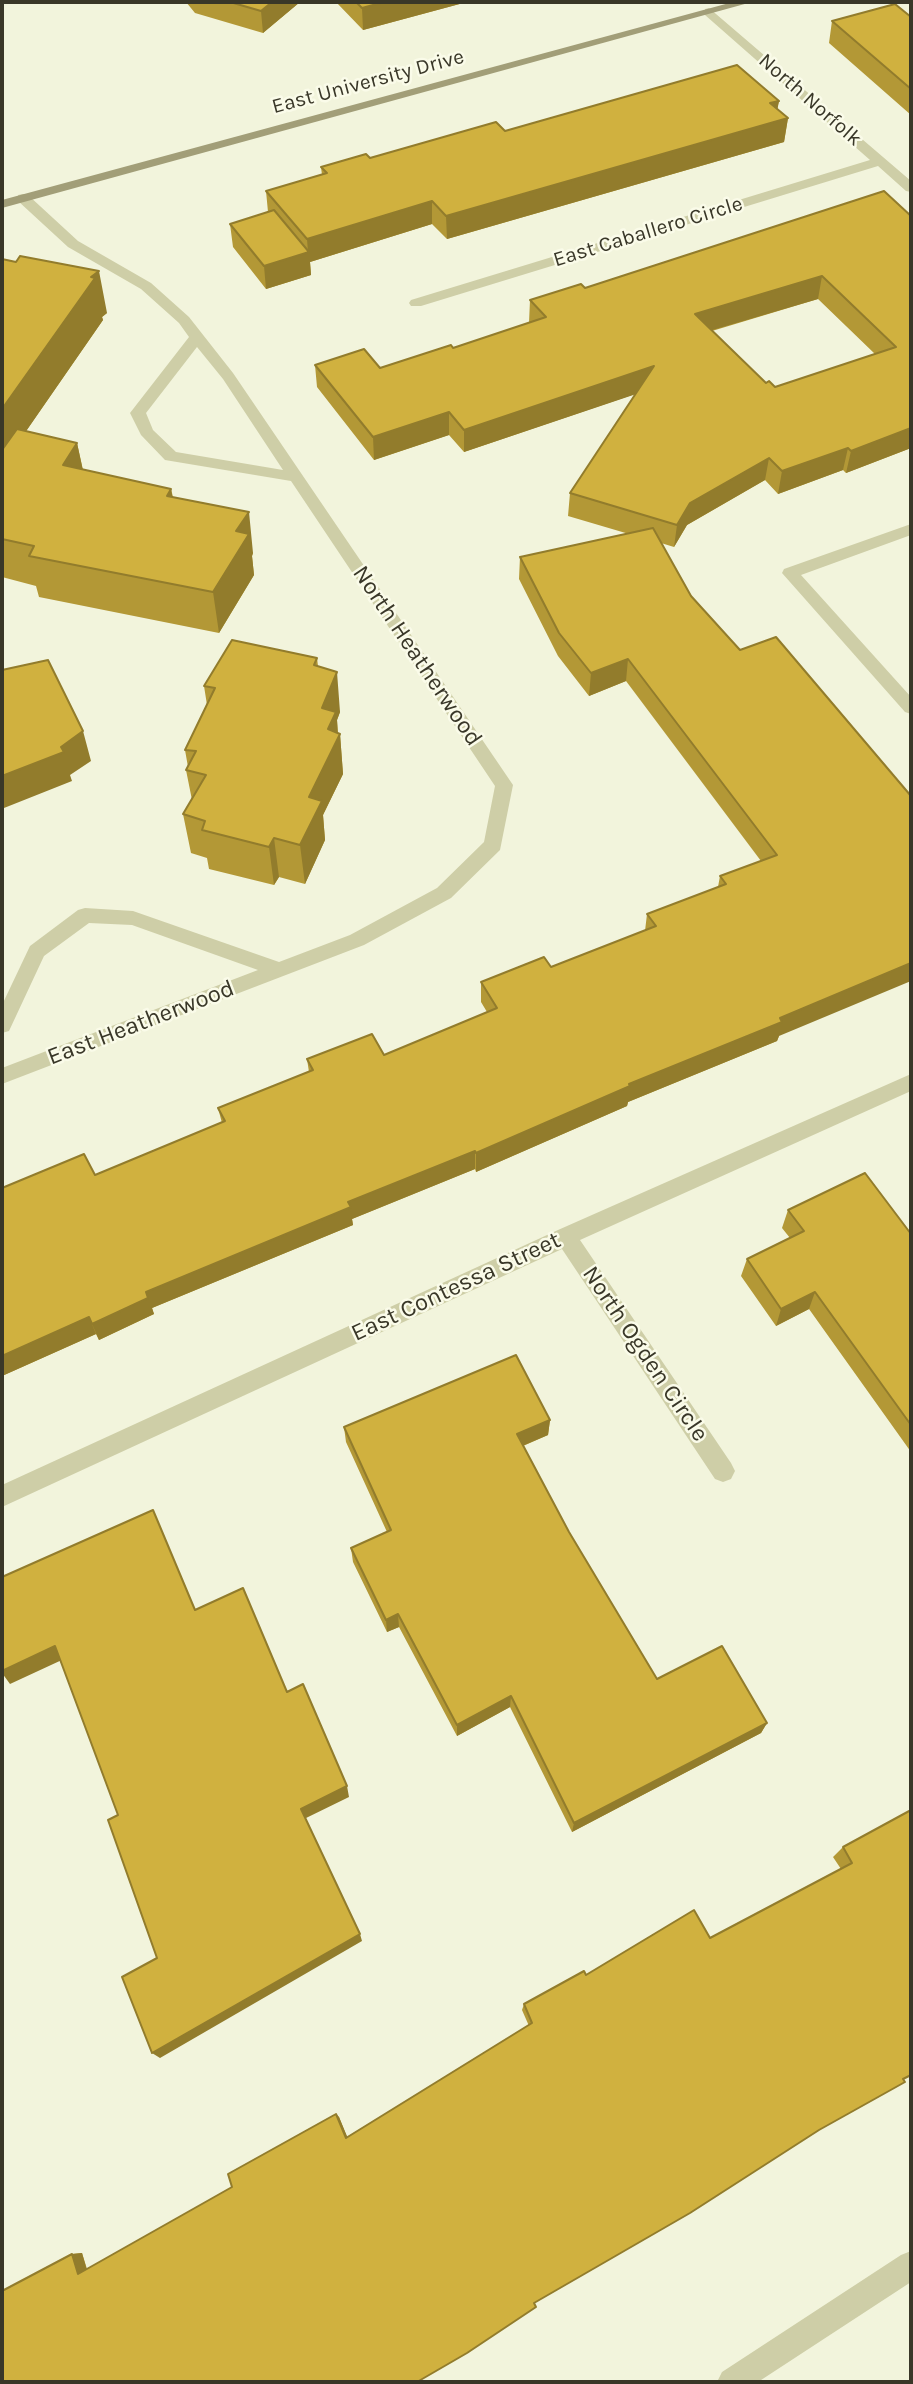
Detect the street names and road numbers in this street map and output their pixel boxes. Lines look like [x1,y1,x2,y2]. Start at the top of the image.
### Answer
street label: East University Drive [269,44,467,120]
street label: North Norfolk [753,48,867,152]
street label: East Caballero Circle [550,191,746,273]
street label: North Heatherwood [346,560,488,752]
street label: East Heatherwood [43,974,239,1072]
street label: East Contessa Street [347,1226,565,1348]
street label: North Ogden Circle [576,1261,714,1447]

